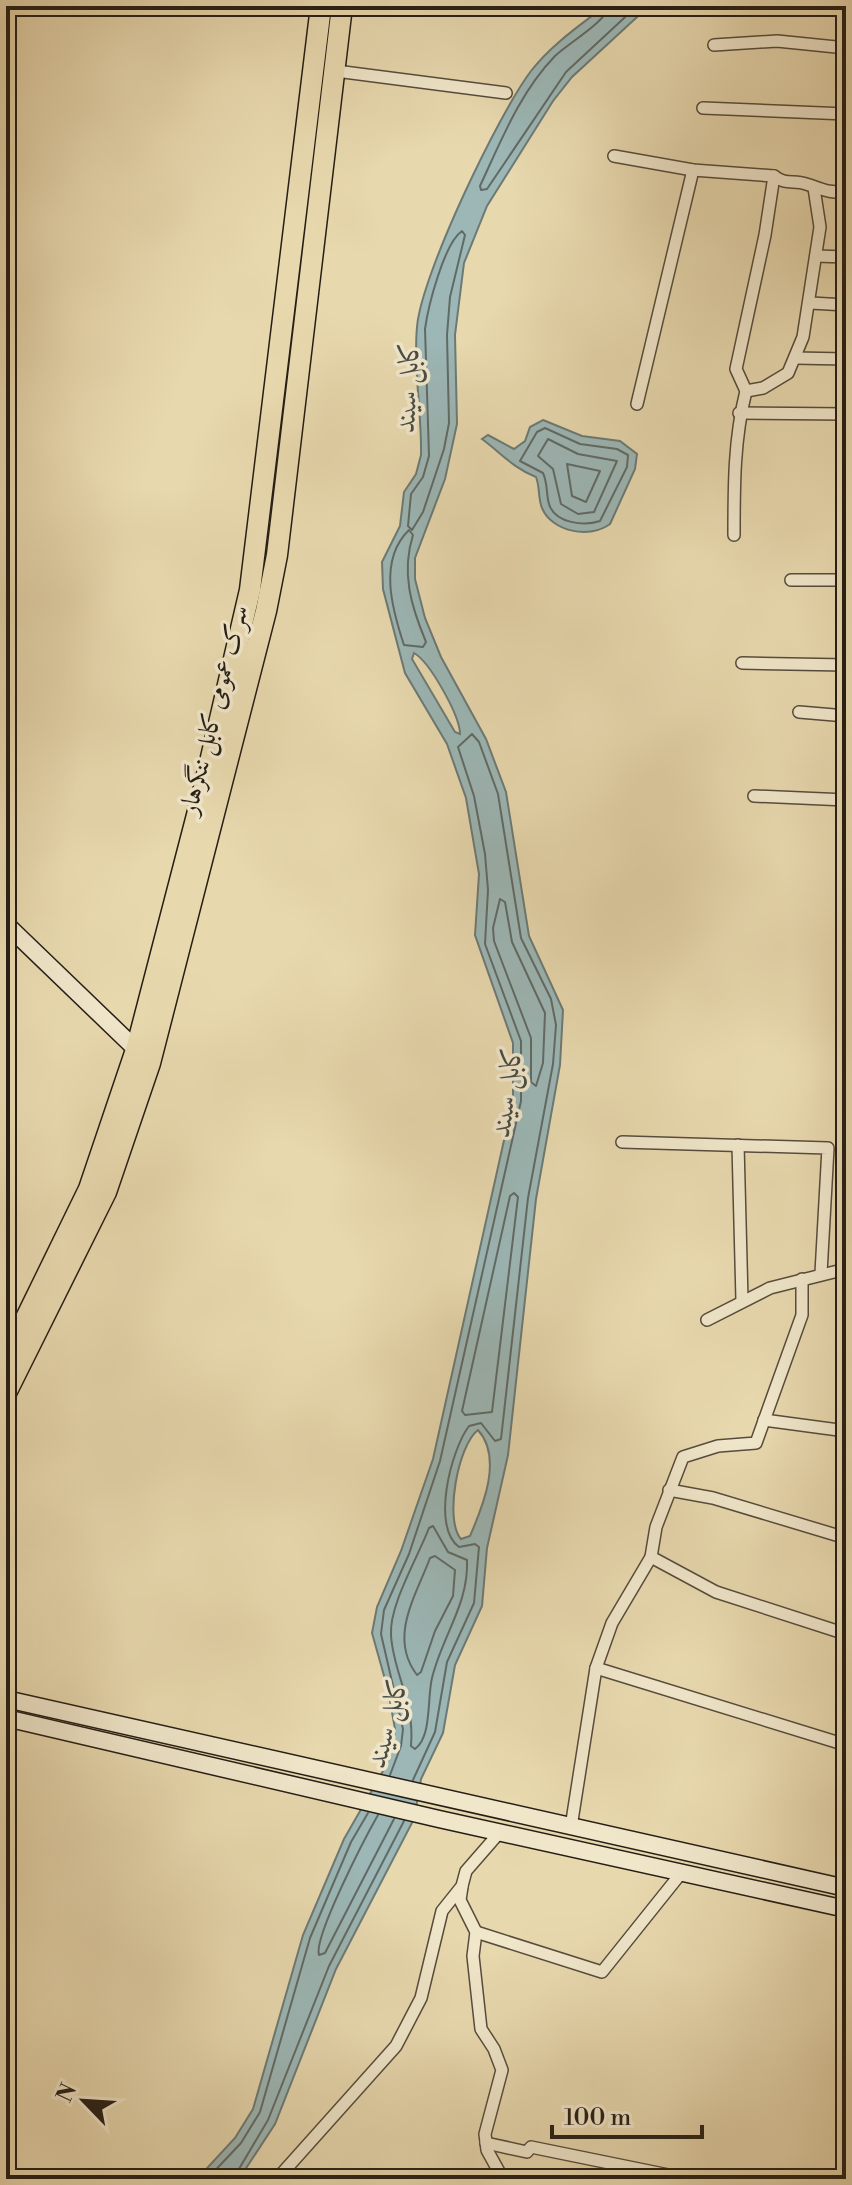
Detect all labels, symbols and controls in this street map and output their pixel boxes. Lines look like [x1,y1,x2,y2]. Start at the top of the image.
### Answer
water label: کابل سيند [388,338,429,434]
street label: سرک عمومی کابل ننگرهار [172,602,257,821]
water label: کابل سيند [483,1042,532,1140]
water label: کابل سيند [359,1672,418,1772]
north arrow [44,2061,124,2141]
text: N [51,2079,83,2107]
scale bar [552,2089,702,2139]
text: 100 m [564,2103,631,2133]

